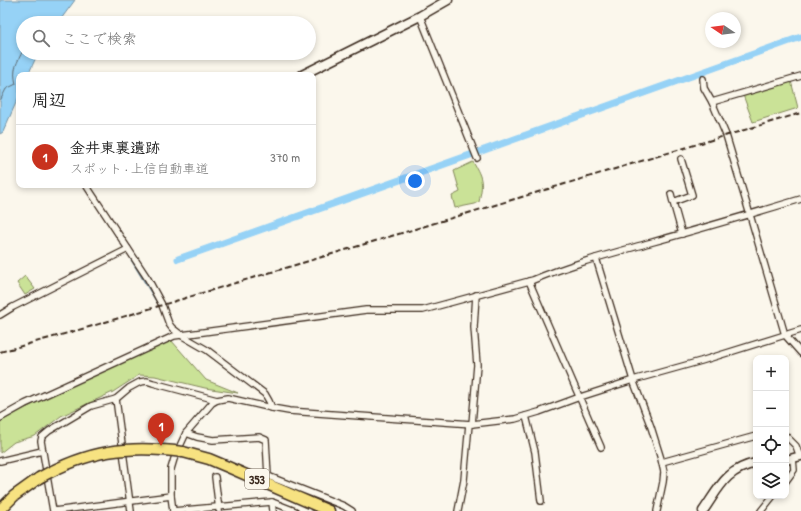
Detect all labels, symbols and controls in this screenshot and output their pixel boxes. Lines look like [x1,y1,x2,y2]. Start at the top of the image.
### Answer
north arrow [705,12,741,48]
search box [16,16,316,60]
icon: search [30,27,52,49]
text: ここで検索 [62,28,137,49]
text: 周辺 [32,88,66,111]
text: 金井東裏遺跡 [70,137,160,158]
text: 1 [43,148,47,166]
text: 370 m [270,148,300,166]
text: スポット · 上信自動車道 [70,159,209,177]
your location [405,171,425,191]
map controls [753,355,789,499]
button: + [753,355,789,391]
button: − [753,391,789,427]
pin: 1 [148,413,174,446]
button: locate [753,427,789,463]
button: layers [753,463,789,499]
road number: 353 [245,469,269,489]

